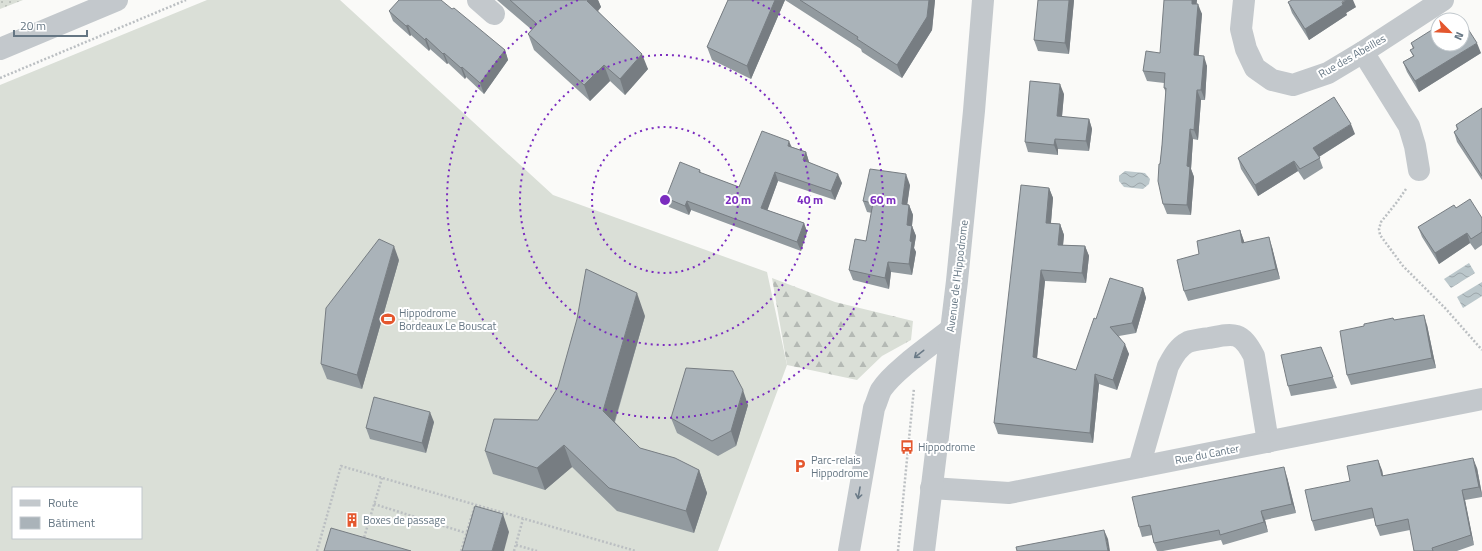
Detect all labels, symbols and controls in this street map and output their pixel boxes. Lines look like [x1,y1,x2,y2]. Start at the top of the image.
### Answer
scale bar [14,12,87,38]
north arrow [1430,12,1470,52]
text: 20 m [20,16,46,35]
text: N [1450,29,1468,43]
street label: Rue des Abeilles [1315,30,1389,82]
text: 20 m [725,190,751,209]
text: 40 m [797,190,823,209]
text: 60 m [870,190,896,209]
centre of rings [658,193,672,207]
street label: Avenue de l'Hippodrome [942,219,972,333]
place label: Hippodrome Bordeaux Le Bouscat [399,305,496,334]
sports icon: Hippodrome Bordeaux Le Bouscat [380,311,396,327]
one-way arrow [914,350,925,359]
bus stop icon: Hippodrome [899,439,915,455]
place label: Hippodrome [918,439,976,455]
street label: Rue du Canter [1173,440,1241,468]
place label: Parc-relais Hippodrome [811,452,869,481]
parking icon: Parc-relais Hippodrome [792,458,808,474]
one-way arrow [855,486,863,499]
legend [12,487,142,539]
text: Route [48,493,78,512]
building icon: Boxes de passage [344,512,360,528]
place label: Boxes de passage [363,512,446,528]
text: Bâtiment [48,513,96,532]

